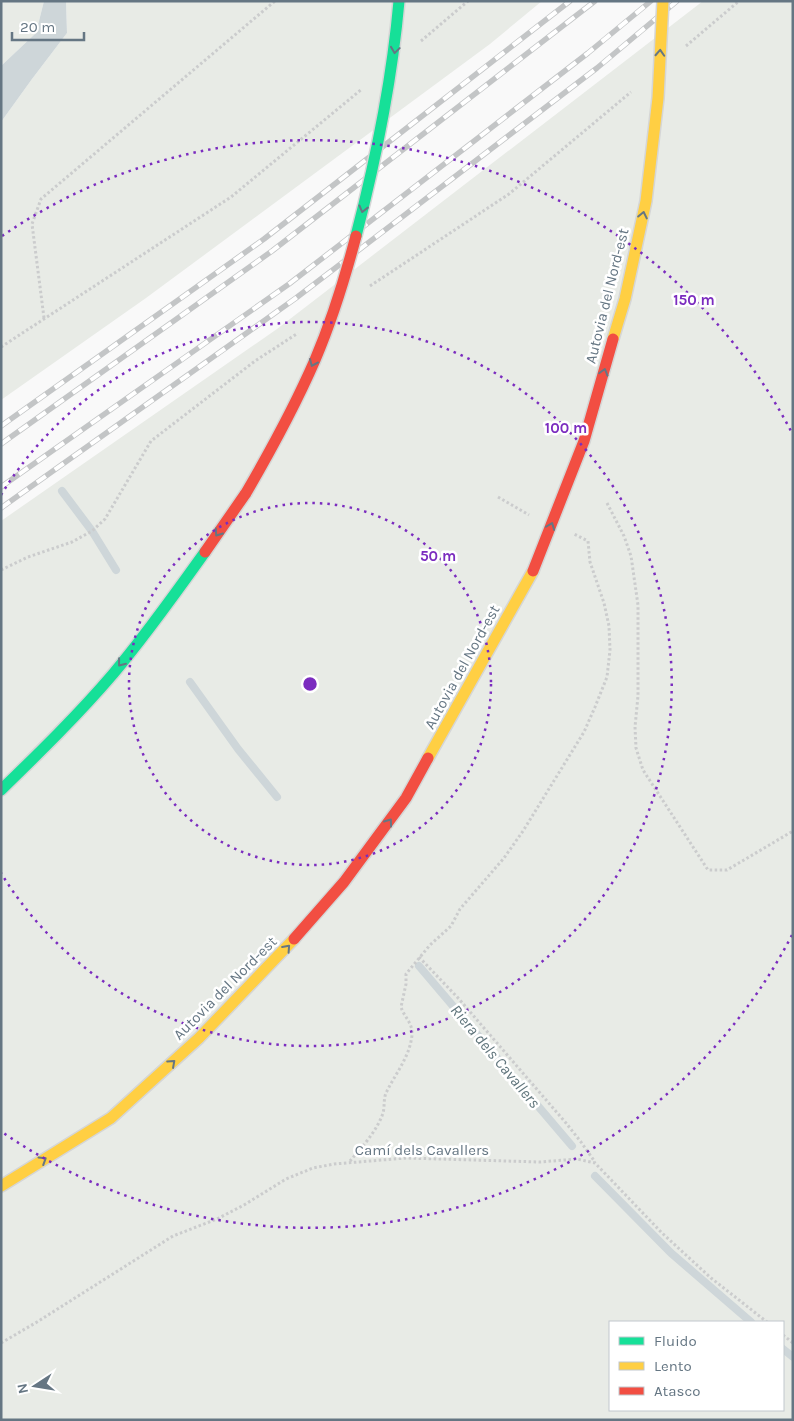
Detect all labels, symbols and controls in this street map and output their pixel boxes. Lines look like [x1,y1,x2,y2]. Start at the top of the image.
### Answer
scale bar [12,10,85,42]
text: 20 m [20,18,55,36]
one-way arrow [390,46,401,54]
one-way arrow [655,49,666,57]
one-way arrow [359,205,369,213]
one-way arrow [637,210,647,219]
street label: Autovia del Nord-est [581,226,633,366]
text: 150 m [673,291,715,309]
one-way arrow [309,358,320,367]
one-way arrow [598,369,608,377]
text: 100 m [545,419,587,437]
one-way arrow [545,522,555,531]
one-way arrow [215,527,224,536]
text: 50 m [420,547,456,565]
street label: Autovia del Nord-est [420,602,504,732]
one-way arrow [119,657,127,666]
centre of rings [301,675,319,693]
one-way arrow [383,818,392,828]
street label: Autovia del Nord-est [170,932,281,1043]
one-way arrow [281,944,290,953]
water label: Riera dels Cavallers [447,1001,545,1112]
one-way arrow [166,1059,175,1068]
street label: Camí dels Cavallers [355,1141,489,1159]
one-way arrow [37,1157,46,1167]
legend [609,1321,784,1411]
text: Fluido [654,1332,697,1350]
text: Lento [654,1357,692,1375]
north arrow [10,1361,60,1411]
text: N [13,1382,32,1395]
text: Atasco [654,1382,700,1400]

